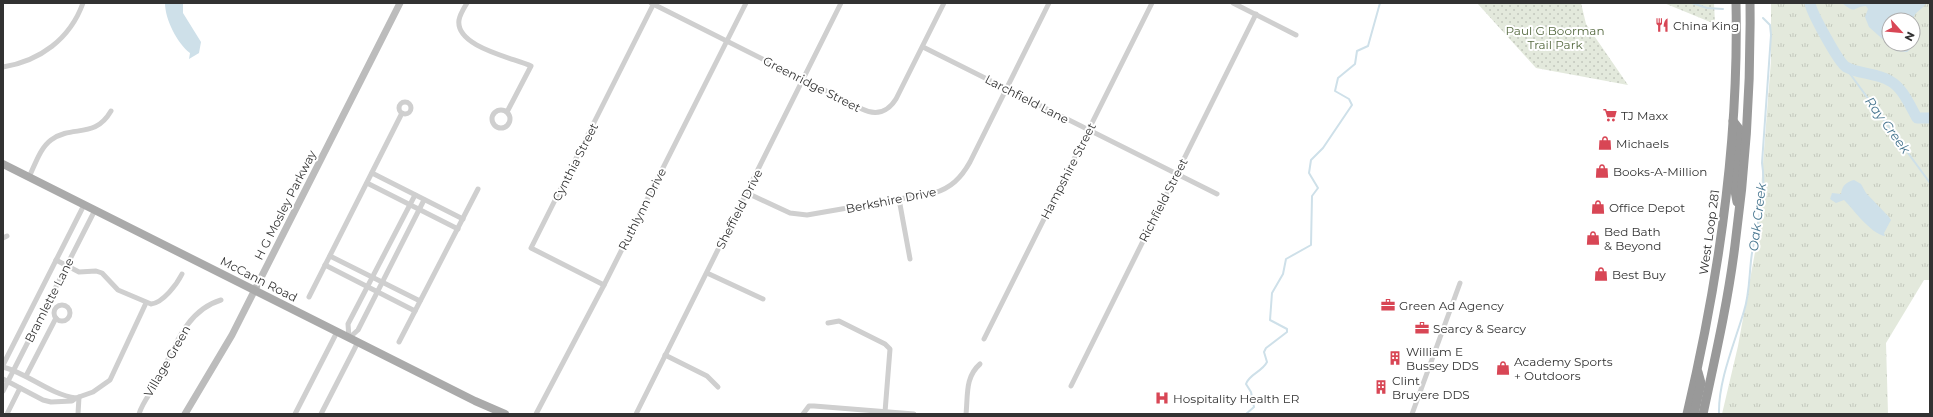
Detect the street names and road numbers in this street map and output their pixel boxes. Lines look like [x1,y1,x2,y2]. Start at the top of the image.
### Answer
street label: Greenridge Street [761,53,863,115]
street label: Larchfield Lane [983,71,1071,127]
street label: Cynthia Street [549,120,601,204]
street label: Hampshire Street [1037,120,1099,222]
street label: H G Mosley Parkway [251,147,319,262]
street label: Richfield Street [1135,155,1191,244]
street label: Ruthlynn Drive [615,165,669,253]
street label: Sheffield Drive [712,167,766,251]
street label: Berkshire Drive [845,184,937,216]
street label: West Loop 281 [1696,188,1722,276]
street label: McCann Road [218,253,300,305]
street label: Bramlette Lane [21,255,77,345]
street label: Village Green [140,323,194,399]

